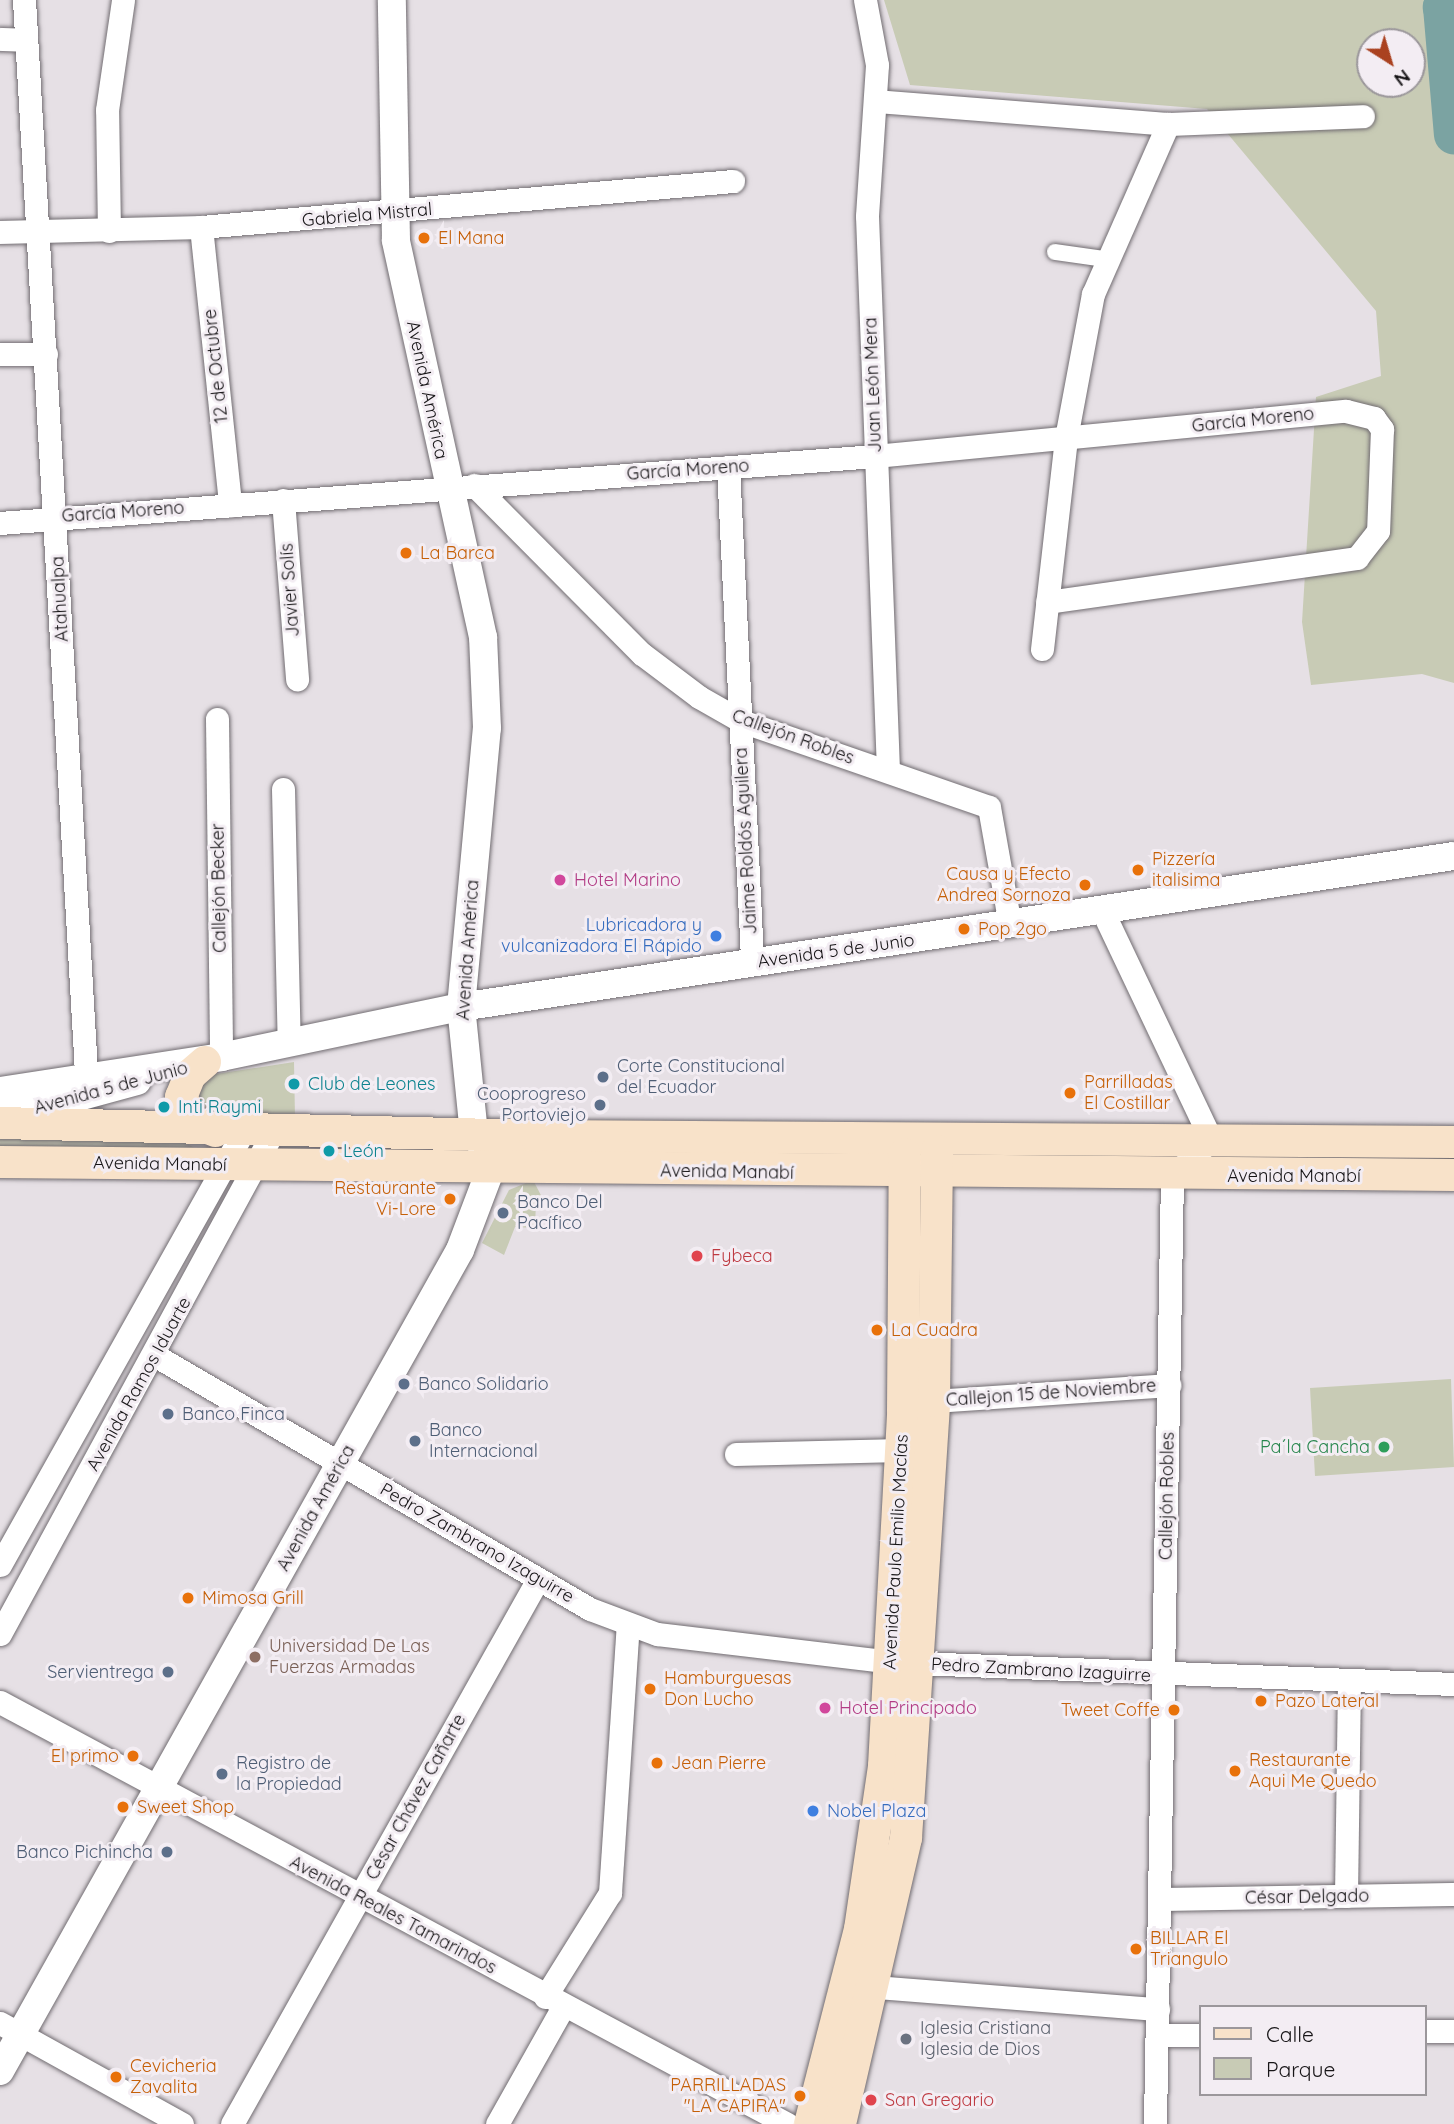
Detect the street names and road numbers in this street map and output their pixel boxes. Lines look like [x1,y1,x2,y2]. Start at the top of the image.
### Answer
street label: Gabriela Mistral [301,199,433,231]
street label: 12 de Octubre [199,308,233,424]
street label: Juan León Mera [860,317,886,453]
street label: Avenida América [402,319,452,461]
street label: García Moreno [1191,403,1315,437]
street label: García Moreno [626,455,750,485]
street label: García Moreno [61,497,185,527]
street label: Javier Solís [276,542,304,638]
street label: Atahualpa [47,556,73,642]
street label: Callejón Robles [729,705,857,769]
street label: Jaime Roldós Aguilera [730,747,762,935]
street label: Callejón Becker [207,823,231,953]
street label: Avenida América [452,879,484,1021]
street label: Avenida 5 de Junio [756,929,916,973]
street label: Avenida 5 de Junio [32,1057,190,1119]
street label: Avenida Manabí [93,1152,227,1176]
street label: Avenida Manabí [660,1160,794,1184]
street label: Avenida Manabí [1227,1165,1361,1187]
street label: Avenida Ramos Iduarte [82,1293,196,1475]
street label: Callejon 15 de Noviembre [945,1375,1157,1411]
street label: Callejón Robles [1155,1432,1179,1560]
street label: Avenida Paulo Emilio Macías [879,1434,913,1670]
street label: Avenida América [272,1441,360,1575]
street label: Pedro Zambrano Izaguirre [376,1479,578,1607]
street label: Pedro Zambrano Izaguirre [930,1653,1152,1687]
street label: César Chávez Cañarte [361,1710,471,1884]
street label: Avenida Reales Tamarindos [286,1851,500,1979]
street label: César Delgado [1245,1885,1369,1909]

